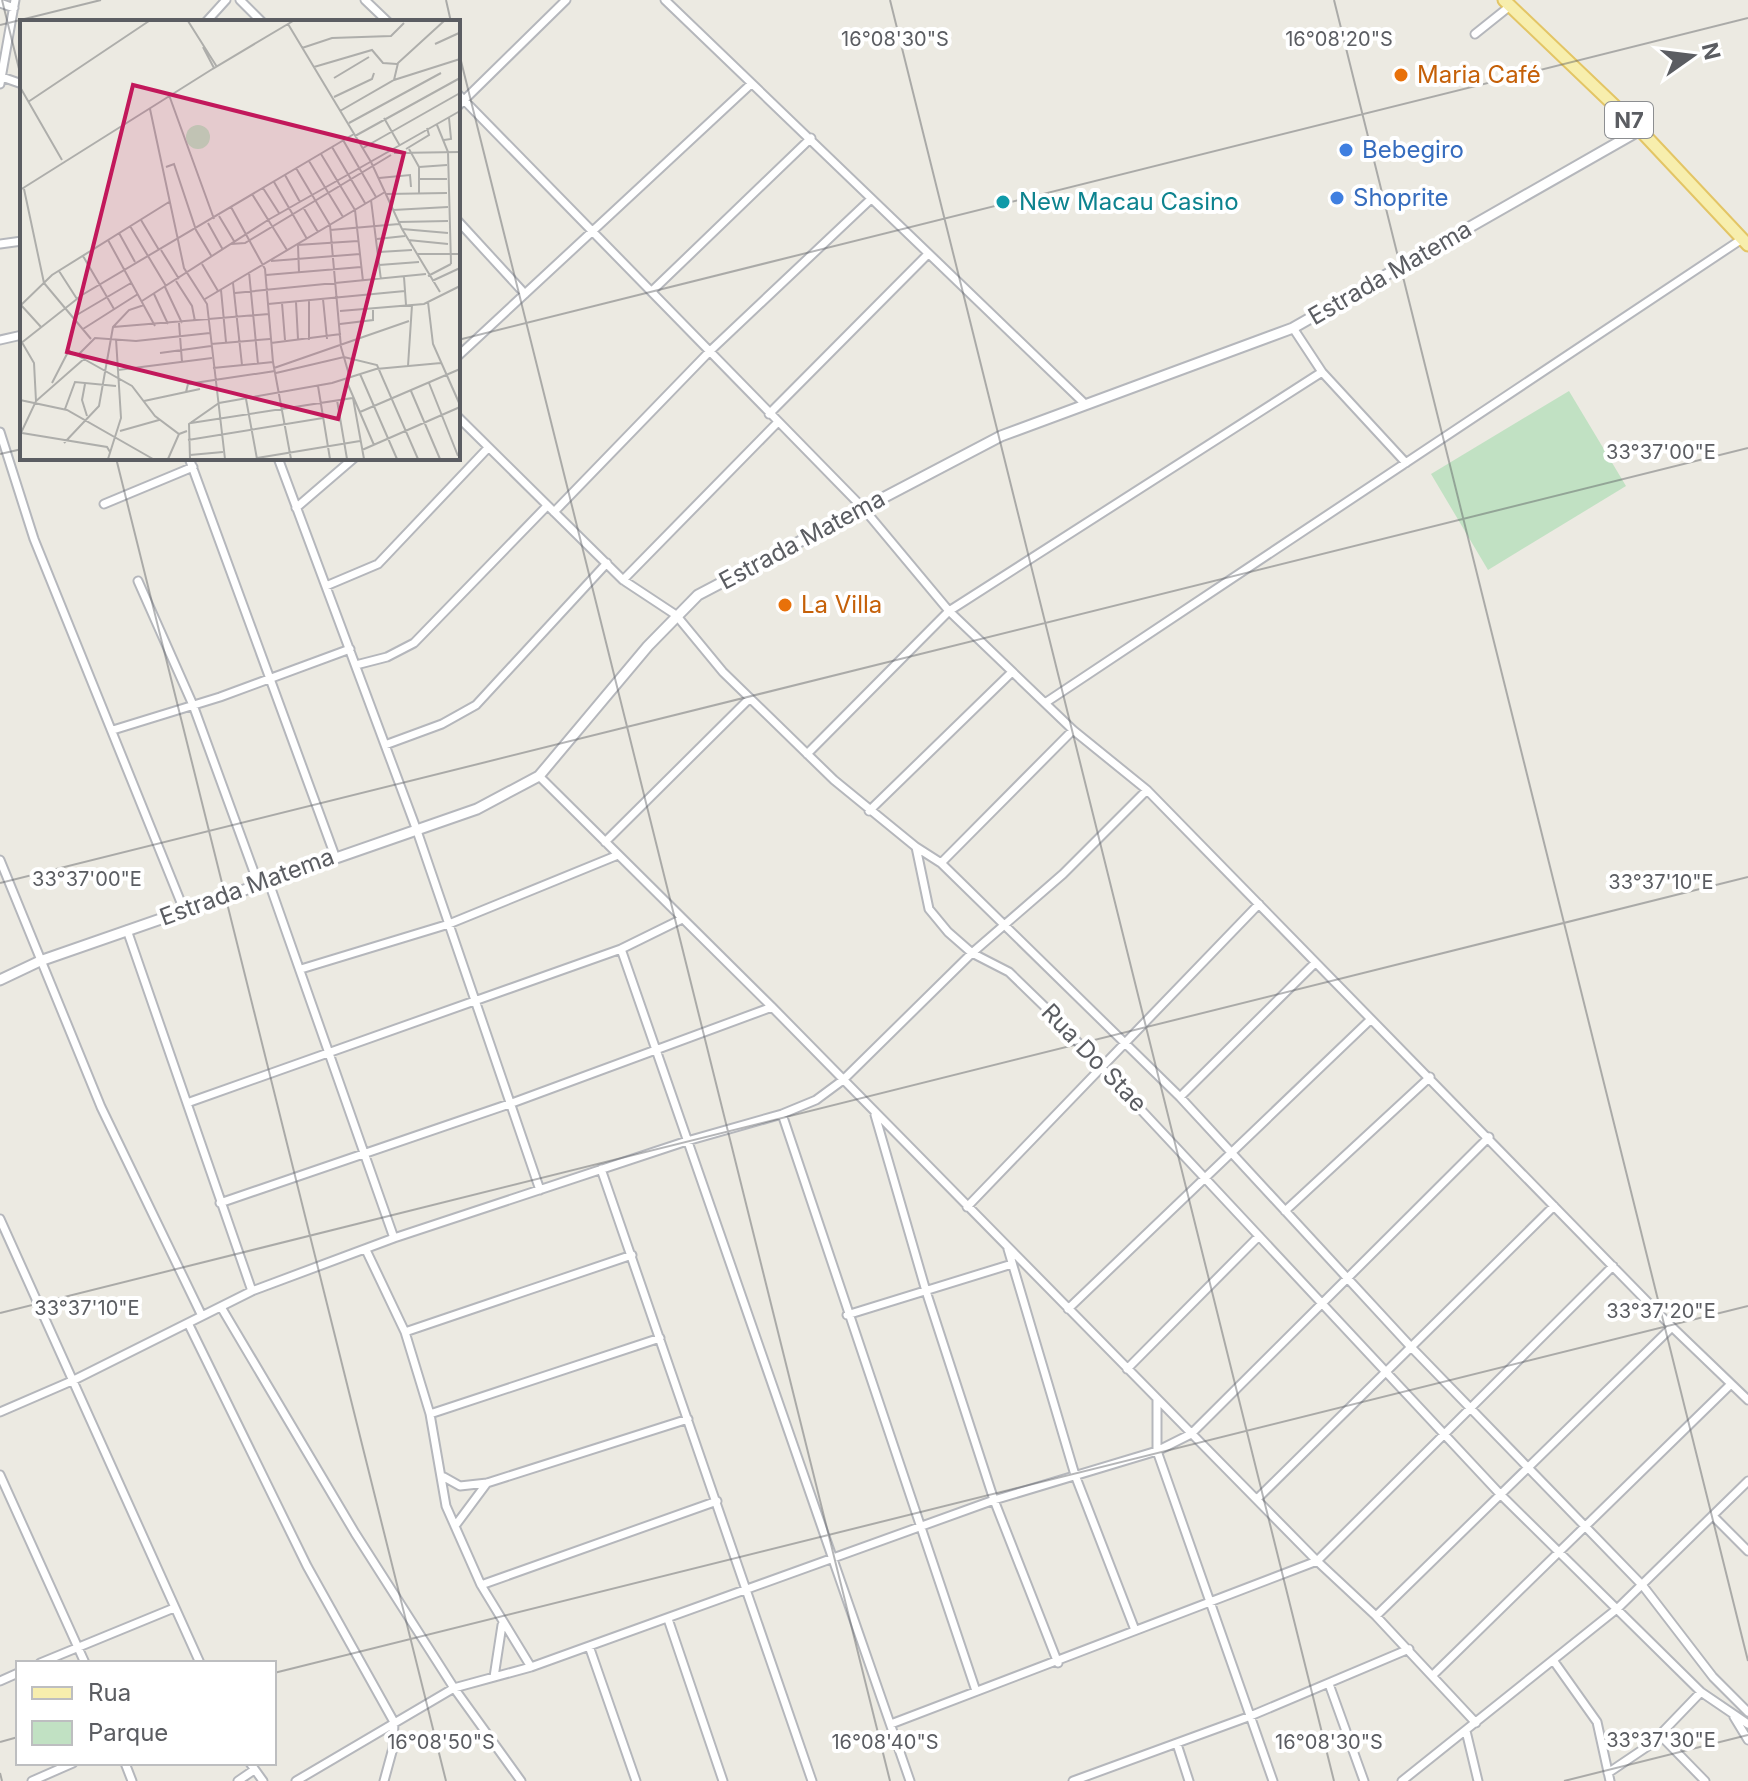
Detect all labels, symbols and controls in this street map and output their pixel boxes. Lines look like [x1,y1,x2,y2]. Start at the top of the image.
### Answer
north arrow [1652,16,1732,96]
inset map [20,20,460,460]
text: 16°08'30"S [841,27,949,51]
text: 16°08'20"S [1285,27,1393,51]
text: N [1697,40,1726,62]
place label: Maria Café [1417,60,1541,89]
marker: Maria Café [1392,66,1410,84]
road number: N7 [1605,102,1653,138]
place label: Bebegiro [1362,135,1464,164]
marker: Bebegiro [1337,141,1355,159]
place label: Shoprite [1353,183,1449,212]
place label: New Macau Casino [1019,187,1239,216]
marker: Shoprite [1328,189,1346,207]
marker: New Macau Casino [994,193,1012,211]
street label: Estrada Matema [1303,214,1477,331]
text: 33°37'00"E [1606,440,1716,464]
street label: Estrada Matema [714,484,890,595]
place label: La Villa [801,590,882,619]
marker: La Villa [776,596,794,614]
street label: Estrada Matema [156,841,338,932]
text: 33°37'00"E [32,867,142,891]
text: 33°37'10"E [1608,870,1714,894]
street label: Rua Do Stae [1036,998,1153,1118]
text: 33°37'10"E [34,1296,140,1320]
text: 33°37'20"E [1606,1299,1716,1323]
legend [16,1661,276,1765]
text: Rua [88,1678,131,1707]
text: Parque [88,1718,168,1747]
text: 33°37'30"E [1606,1728,1716,1752]
text: 16°08'50"S [387,1730,495,1754]
text: 16°08'40"S [831,1730,939,1754]
text: 16°08'30"S [1275,1730,1383,1754]

